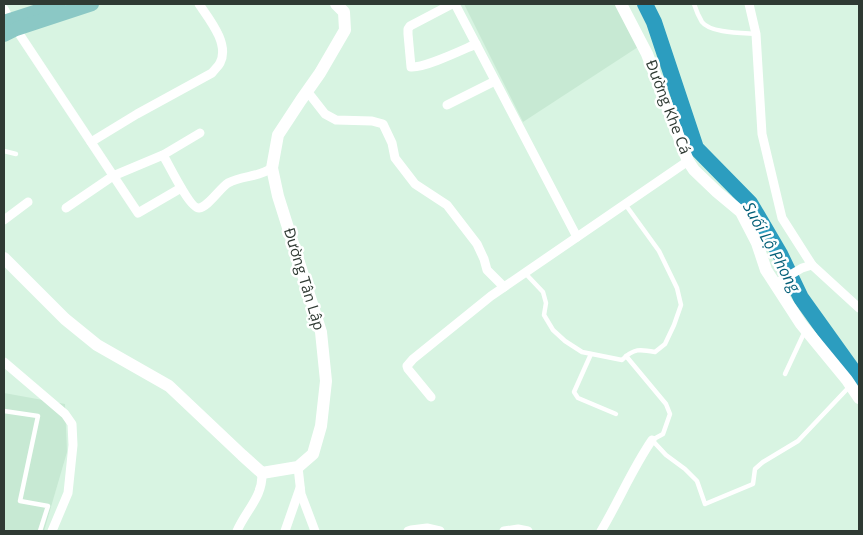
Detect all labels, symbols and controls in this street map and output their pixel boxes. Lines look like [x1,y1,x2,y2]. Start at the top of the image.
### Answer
street label: Đường Khe Cá [642,57,696,157]
water label: Suối Lộ Phong [738,198,806,297]
street label: Đường Tân Lập [280,225,330,332]

